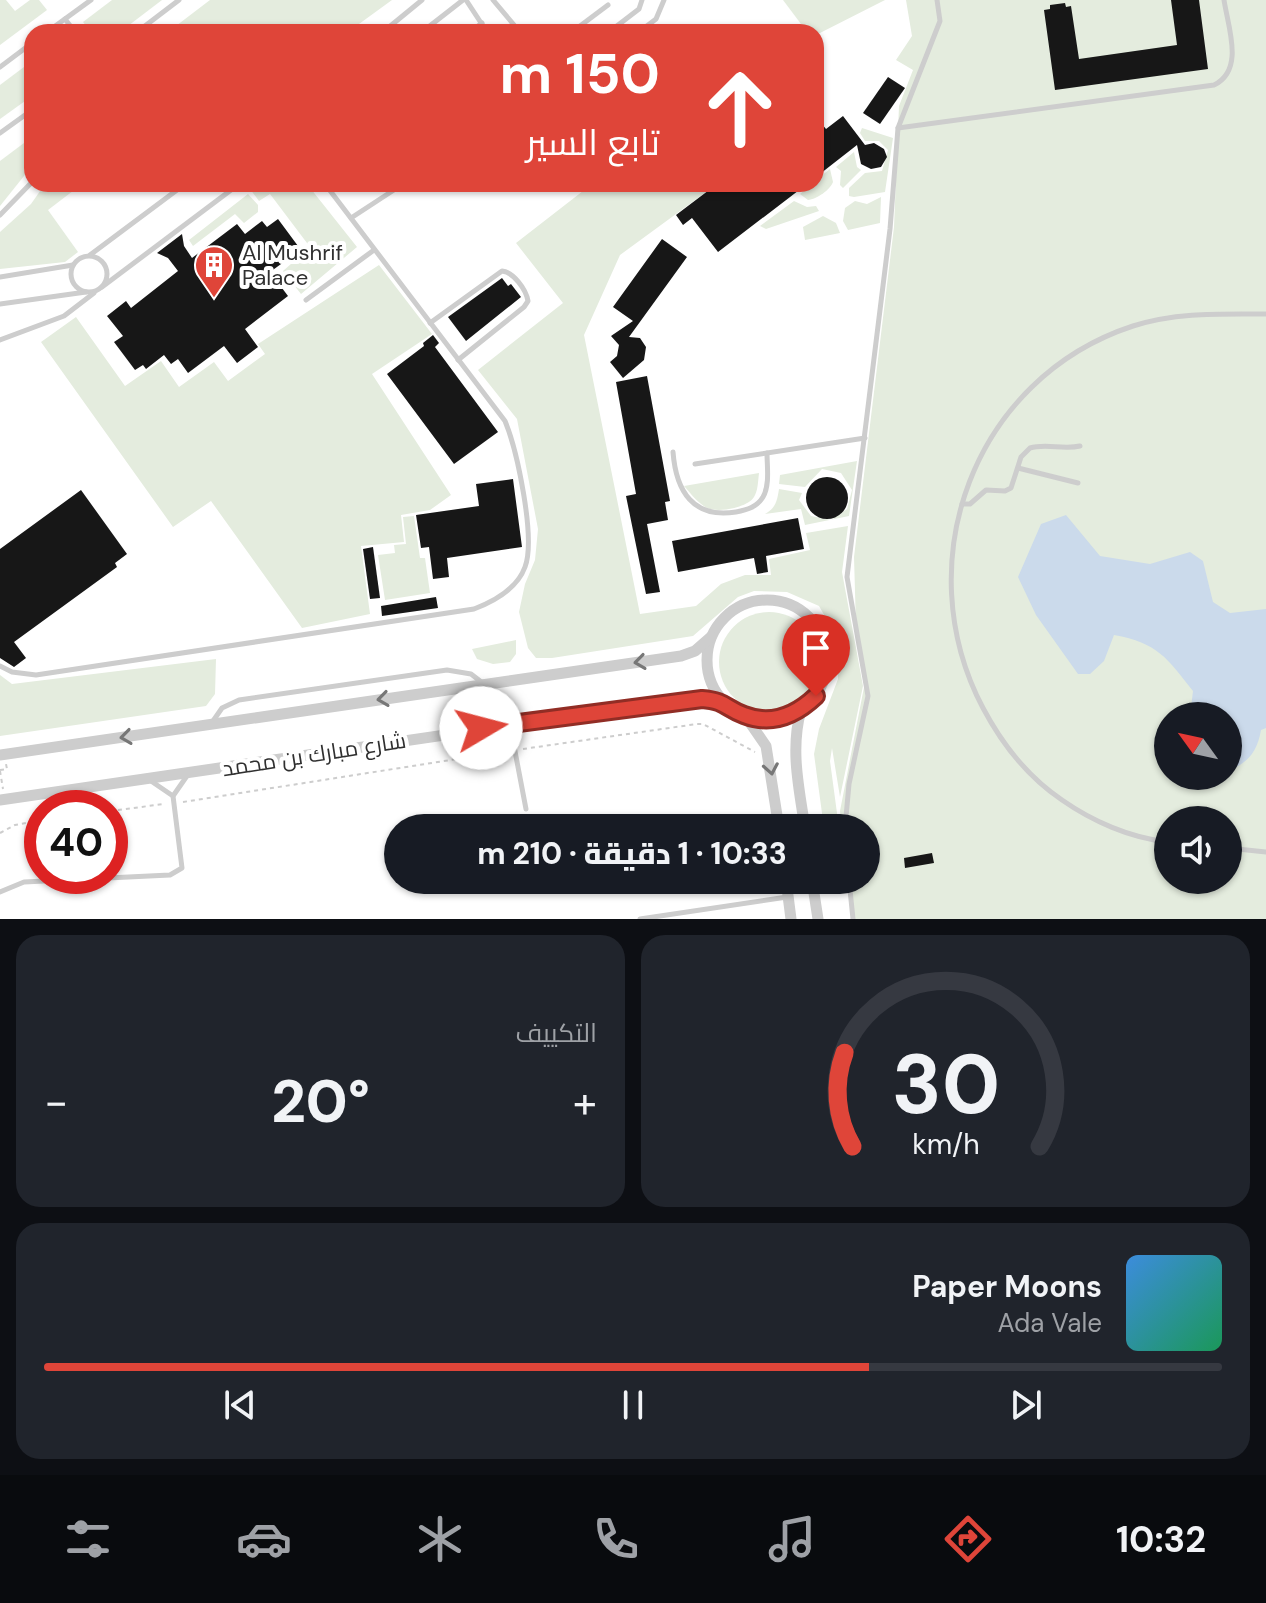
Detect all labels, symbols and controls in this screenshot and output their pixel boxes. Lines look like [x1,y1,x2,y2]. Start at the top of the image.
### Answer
text: 150 m [499,37,660,110]
icon: ahead [688,56,792,160]
text: تابع السير [526,119,660,166]
place label: Al Mushrif Palace [242,238,343,292]
building icon: Al Mushrif Palace [193,244,235,299]
pin [782,614,850,696]
icon: arrive [794,626,838,670]
one-way arrow [633,653,647,670]
position arrow [439,686,523,770]
one-way arrow [376,690,390,707]
north arrow [1154,702,1242,790]
map controls [1154,702,1242,894]
street label: شارع مبارك بن محمد [220,726,408,783]
one-way arrow [119,728,132,745]
one-way arrow [761,762,778,776]
speed limit sign: 40 [24,790,128,894]
button: sound [1154,806,1242,894]
text: 10:33 · 1 دقيقة · 210 m [477,834,787,873]
text: التكييف [515,1016,597,1050]
text: 30 [891,1030,1000,1139]
text: 20° [271,1062,370,1141]
text: − [44,1073,68,1131]
text: + [573,1073,597,1131]
text: km/h [912,1126,979,1163]
text: Paper Moons [912,1267,1102,1306]
text: Ada Vale [997,1306,1102,1340]
icon: previous [218,1383,262,1427]
icon: pause [611,1383,655,1427]
icon: next [1004,1383,1048,1427]
icon: filters [60,1511,116,1567]
icon: car [236,1511,292,1567]
icon: climate [412,1511,468,1567]
icon: phone [588,1511,644,1567]
icon: music [764,1511,820,1567]
icon: directions [940,1511,996,1567]
text: 10:32 [1116,1516,1206,1563]

